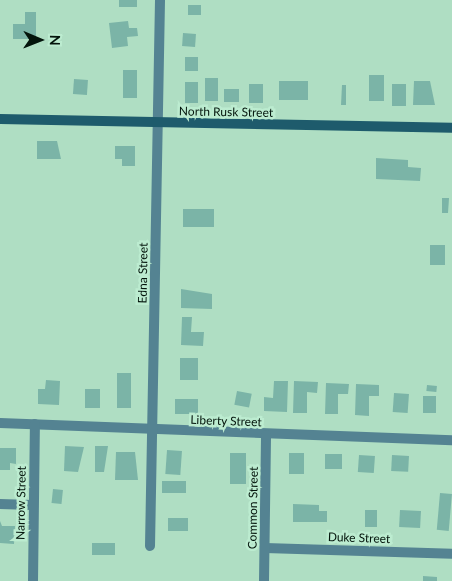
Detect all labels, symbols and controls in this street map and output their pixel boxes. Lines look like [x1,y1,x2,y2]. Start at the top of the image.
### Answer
north arrow [15,15,65,65]
text: N [47,35,64,46]
street label: North Rusk Street [179,104,273,120]
street label: Edna Street [135,243,151,303]
street label: Liberty Street [190,413,262,429]
street label: Narrow Street [13,466,29,540]
street label: Common Street [245,467,261,549]
street label: Duke Street [328,530,390,546]

